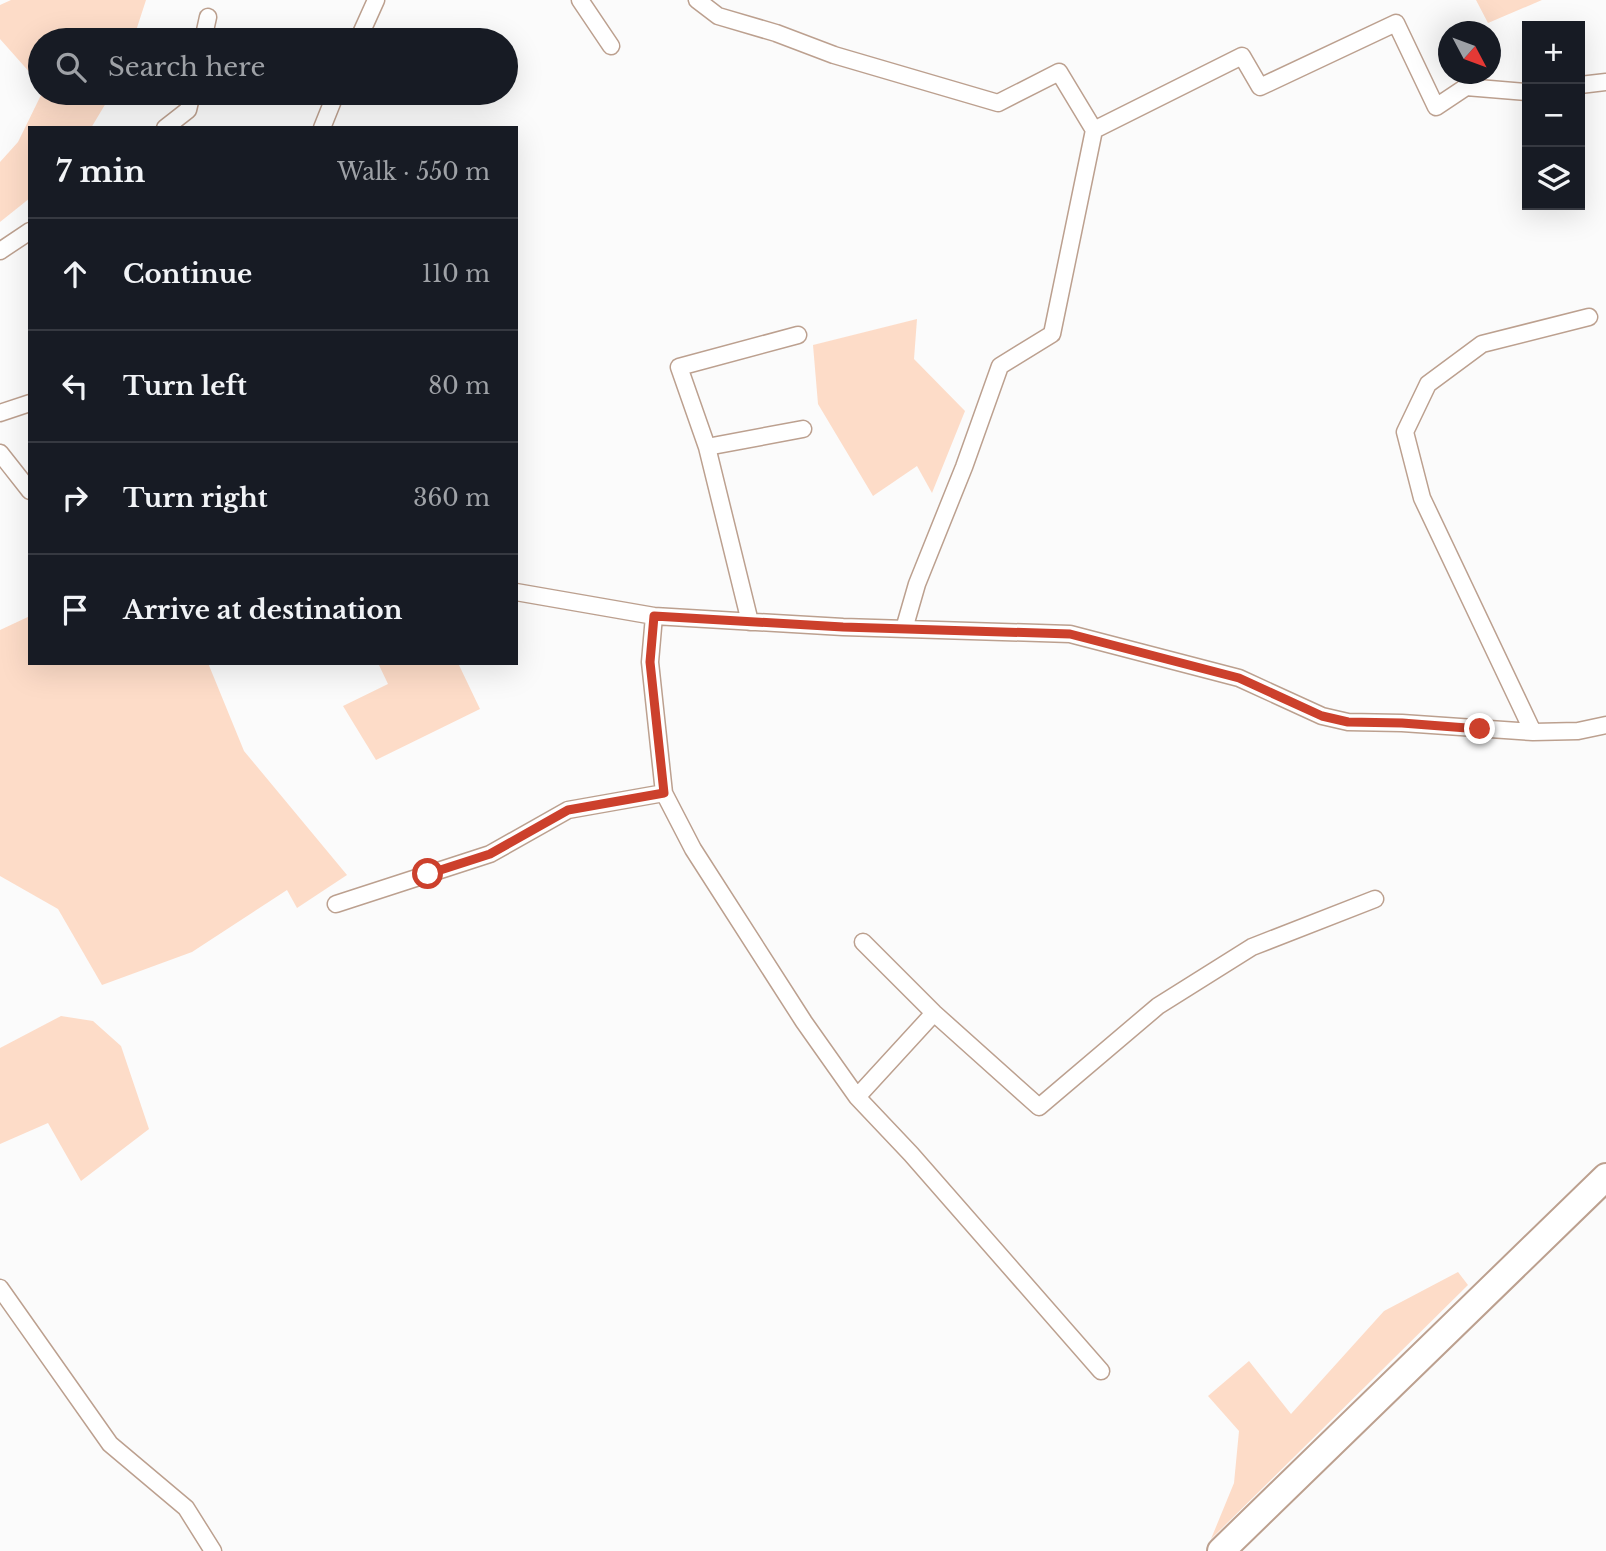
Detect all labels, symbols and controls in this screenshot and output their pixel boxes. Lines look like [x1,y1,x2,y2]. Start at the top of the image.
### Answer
north arrow [1438,21,1501,84]
map controls [1522,21,1585,210]
button: + [1522,21,1585,84]
search box [28,28,518,105]
icon: search [52,48,90,86]
text: Search here [108,51,265,83]
button: − [1522,84,1585,147]
button: layers [1522,147,1585,210]
text: 7 min [56,153,145,190]
text: Walk · 550 m [337,158,490,186]
icon: ahead [56,255,94,293]
text: Continue [123,258,252,290]
text: 110 m [422,260,490,288]
icon: left [56,367,94,405]
text: Turn left [123,370,247,402]
text: 80 m [428,372,490,400]
icon: right [56,479,94,517]
text: Turn right [123,482,268,514]
text: 360 m [413,484,490,512]
icon: arrive [56,591,94,629]
text: Arrive at destination [123,594,403,626]
route end [1464,713,1495,744]
route start [412,858,443,889]

